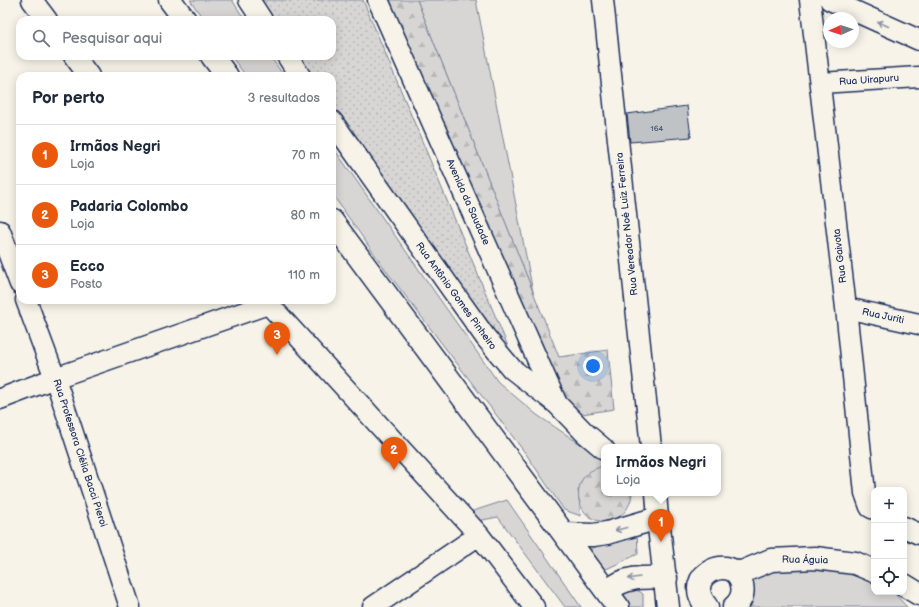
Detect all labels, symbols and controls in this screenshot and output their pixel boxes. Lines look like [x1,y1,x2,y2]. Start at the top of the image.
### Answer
north arrow [823,12,859,48]
search box [16,16,336,60]
one-way arrow [878,20,890,27]
icon: search [30,27,52,49]
text: Pesquisar aqui [62,29,162,48]
street label: Rua Uirapuru [839,72,899,88]
text: Por perto [32,88,105,108]
text: 3 resultados [248,90,320,106]
house number: 164 [651,124,664,133]
text: Irmãos Negri [70,137,161,156]
text: 1 [42,147,48,163]
text: 70 m [292,147,320,163]
street label: Rua Vereador Noé Luiz Ferreira [613,152,640,296]
text: Loja [70,156,95,172]
street label: Avenida da Saudade [444,157,492,247]
text: Padaria Colombo [70,197,188,216]
text: 2 [41,207,49,223]
text: 80 m [291,207,320,223]
text: Loja [70,216,95,232]
street label: Rua Gaivota [831,228,849,284]
street label: Rua Antônio Gomes Pinheiro [413,240,499,352]
text: Ecco [70,257,104,276]
text: 3 [41,267,49,283]
text: 110 m [288,267,320,283]
text: Posto [70,276,102,292]
street label: Rua Juriti [861,306,905,326]
pin: 3 [264,322,290,355]
your location [583,356,603,376]
street label: Rua Professora Clélia Bacci Pieroi [50,378,110,528]
pin: 2 [381,437,407,470]
popup [601,444,721,496]
text: Irmãos Negri [616,453,706,472]
text: Loja [616,472,640,488]
map controls [871,487,907,595]
button: + [871,487,907,523]
pin: 1 [648,509,674,542]
button: − [871,523,907,559]
one-way arrow [615,526,628,533]
street label: Rua Águia [782,554,829,566]
button: locate [871,559,907,595]
one-way arrow [628,575,641,583]

